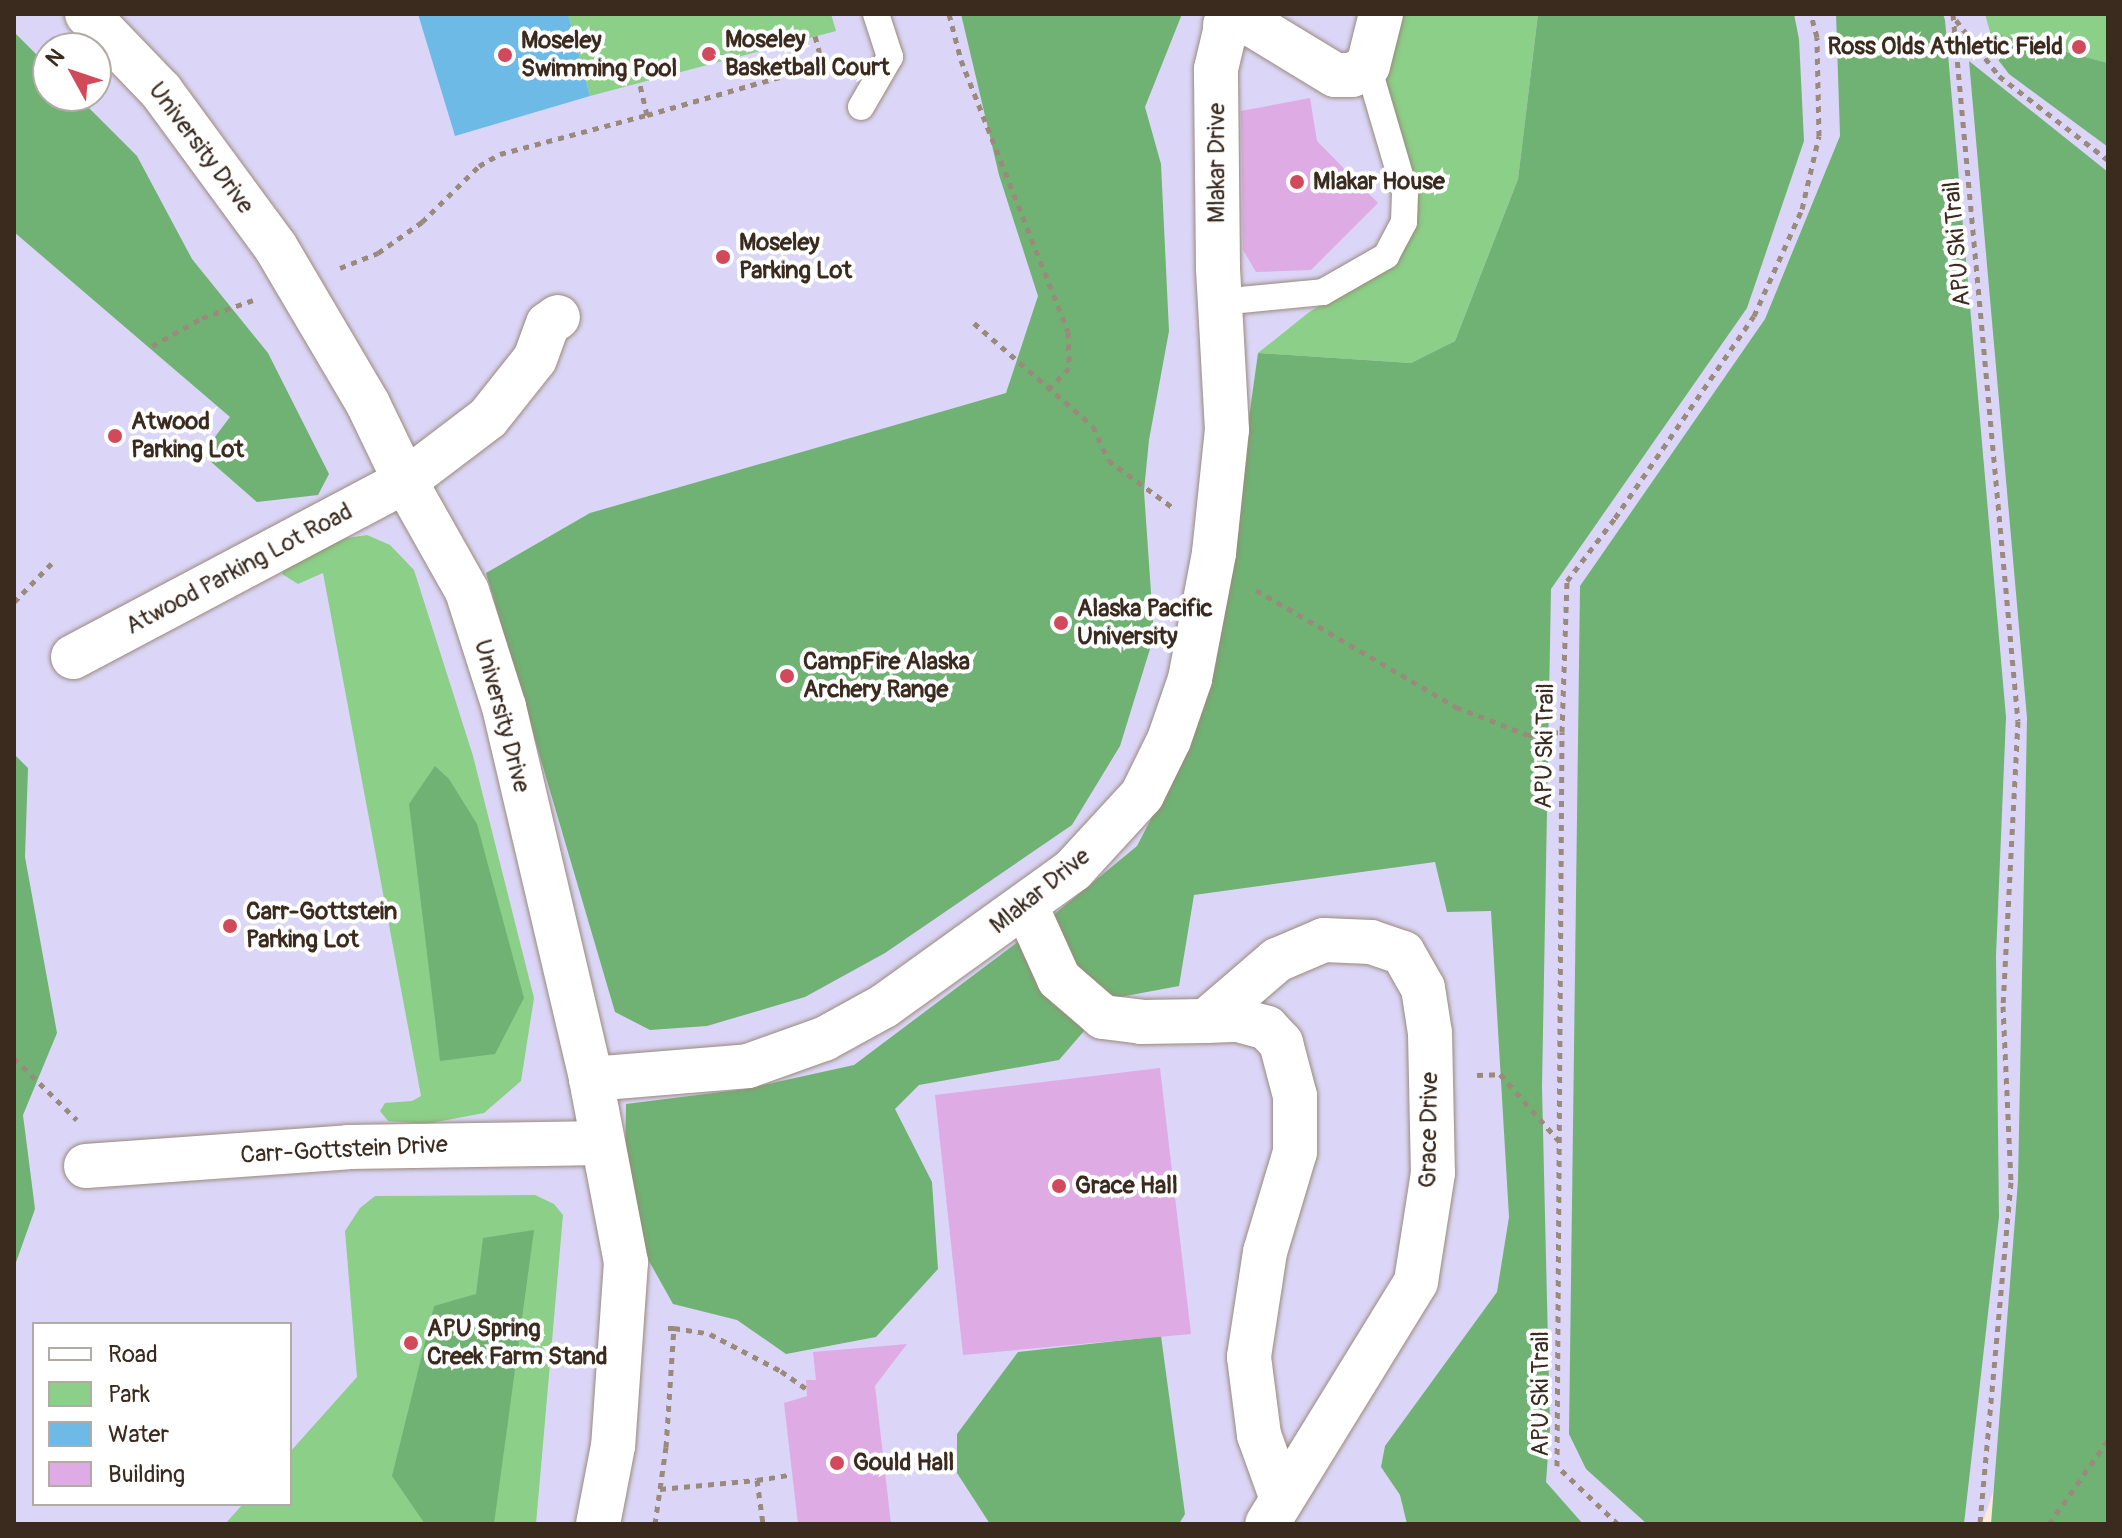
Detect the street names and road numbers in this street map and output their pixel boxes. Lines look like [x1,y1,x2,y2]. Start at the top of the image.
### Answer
street label: University Drive [142,77,260,219]
street label: Mlakar Drive [1203,103,1231,223]
street label: APU Ski Trail [1937,180,1977,308]
street label: Atwood Parking Lot Road [121,497,357,641]
street label: University Drive [468,636,536,796]
street label: APU Ski Trail [1530,683,1560,809]
street label: Mlakar Drive [984,842,1096,940]
street label: Grace Drive [1414,1072,1444,1188]
street label: Carr-Gottstein Drive [240,1130,448,1170]
street label: APU Ski Trail [1527,1331,1555,1457]

